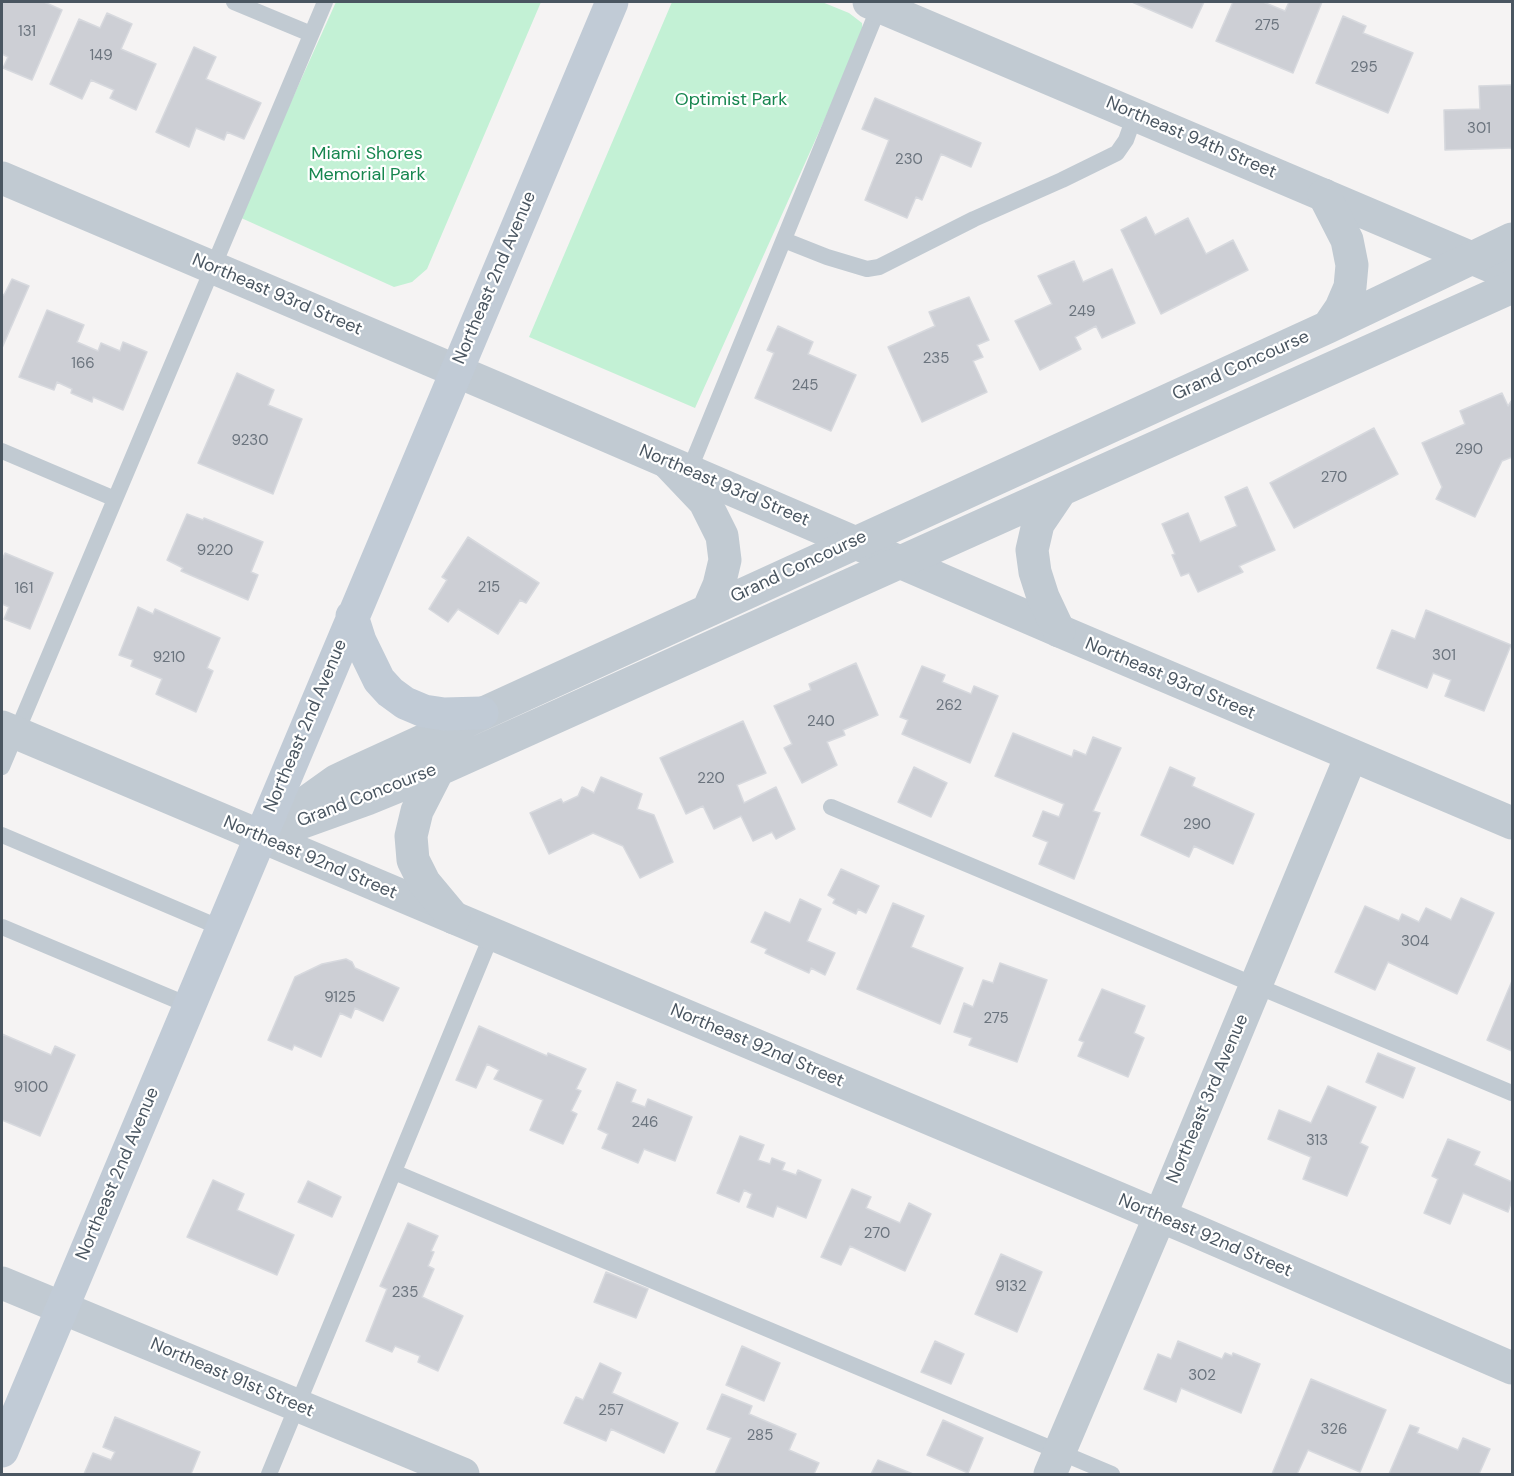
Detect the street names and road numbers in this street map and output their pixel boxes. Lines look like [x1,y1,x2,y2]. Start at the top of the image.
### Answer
street label: Northeast 94th Street [1103,92,1279,184]
street label: Northeast 2nd Avenue [449,188,541,368]
street label: Northeast 93rd Street [189,249,365,341]
street label: Grand Concourse [1169,326,1313,406]
street label: Northeast 93rd Street [636,440,812,532]
street label: Grand Concourse [728,526,870,608]
street label: Northeast 93rd Street [1082,633,1258,725]
street label: Northeast 2nd Avenue [260,636,352,816]
street label: Grand Concourse [294,759,440,833]
street label: Northeast 92nd Street [220,812,400,904]
street label: Northeast 92nd Street [667,1000,847,1092]
street label: Northeast 3rd Avenue [1163,1011,1253,1187]
street label: Northeast 2nd Avenue [72,1084,164,1264]
street label: Northeast 92nd Street [1115,1190,1295,1282]
street label: Northeast 91st Street [147,1334,317,1422]

